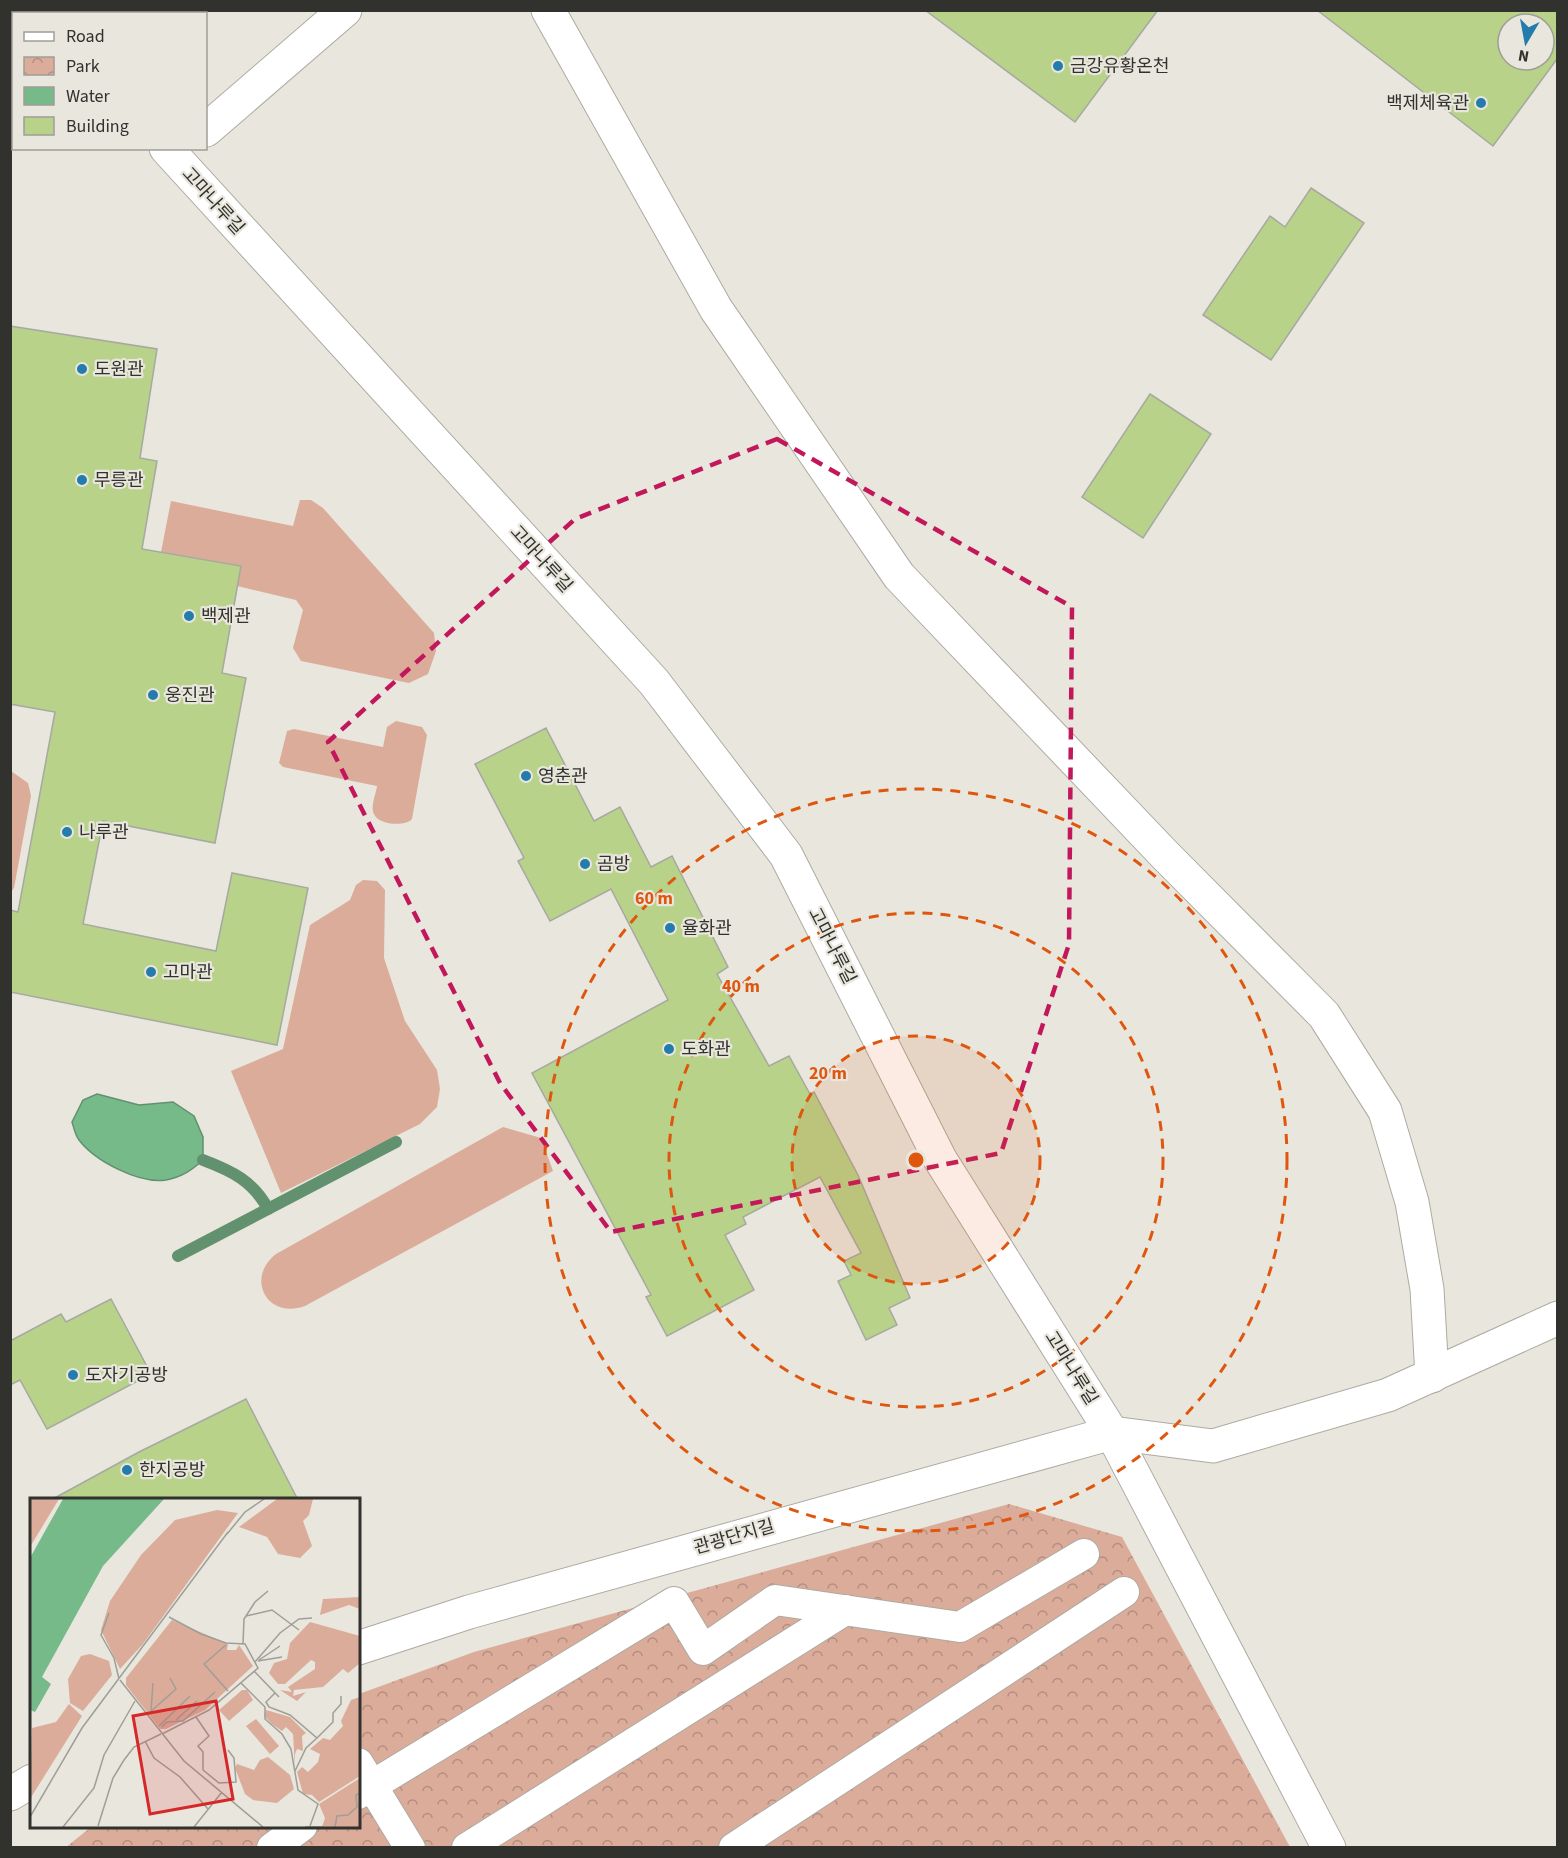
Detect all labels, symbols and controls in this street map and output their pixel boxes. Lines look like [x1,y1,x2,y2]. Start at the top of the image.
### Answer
legend [12,12,207,150]
north arrow [1496,12,1556,72]
text: Road [66,24,105,49]
text: N [1516,44,1531,68]
text: Park [66,54,100,79]
place label: 금강유황온천 [1070,54,1169,79]
marker: 금강유황온천 [1051,59,1065,73]
text: Water [66,84,110,109]
place label: 백제체육관 [1386,91,1469,116]
marker: 백제체육관 [1474,96,1488,110]
text: Building [66,114,129,139]
street label: 고마나루길 [176,162,250,240]
place label: 도원관 [94,357,144,382]
marker: 도원관 [75,362,89,376]
place label: 무릉관 [94,468,144,493]
marker: 무릉관 [75,473,89,487]
street label: 고마나루길 [504,520,578,598]
place label: 백제관 [201,604,251,629]
marker: 백제관 [182,609,196,623]
place label: 웅진관 [165,683,215,708]
marker: 웅진관 [146,688,160,702]
place label: 영춘관 [538,764,588,789]
marker: 영춘관 [519,769,533,783]
place label: 나루관 [79,820,129,845]
marker: 나루관 [60,825,74,839]
place label: 곰방 [597,852,630,877]
marker: 곰방 [578,857,592,871]
text: 60 m [635,886,673,911]
street label: 고마나루길 [802,903,862,989]
place label: 율화관 [682,916,732,941]
marker: 율화관 [663,921,677,935]
place label: 고마관 [163,960,213,985]
marker: 고마관 [144,965,158,979]
text: 40 m [722,974,760,999]
place label: 도화관 [681,1037,731,1062]
marker: 도화관 [662,1042,676,1056]
text: 20 m [809,1061,847,1086]
centre of rings [906,1150,926,1170]
street label: 고마나루길 [1038,1326,1104,1410]
place label: 도자기공방 [85,1363,168,1388]
marker: 도자기공방 [66,1368,80,1382]
place label: 한지공방 [139,1458,205,1483]
marker: 한지공방 [120,1463,134,1477]
inset map [30,1498,360,1828]
street label: 관광단지길 [691,1514,777,1560]

